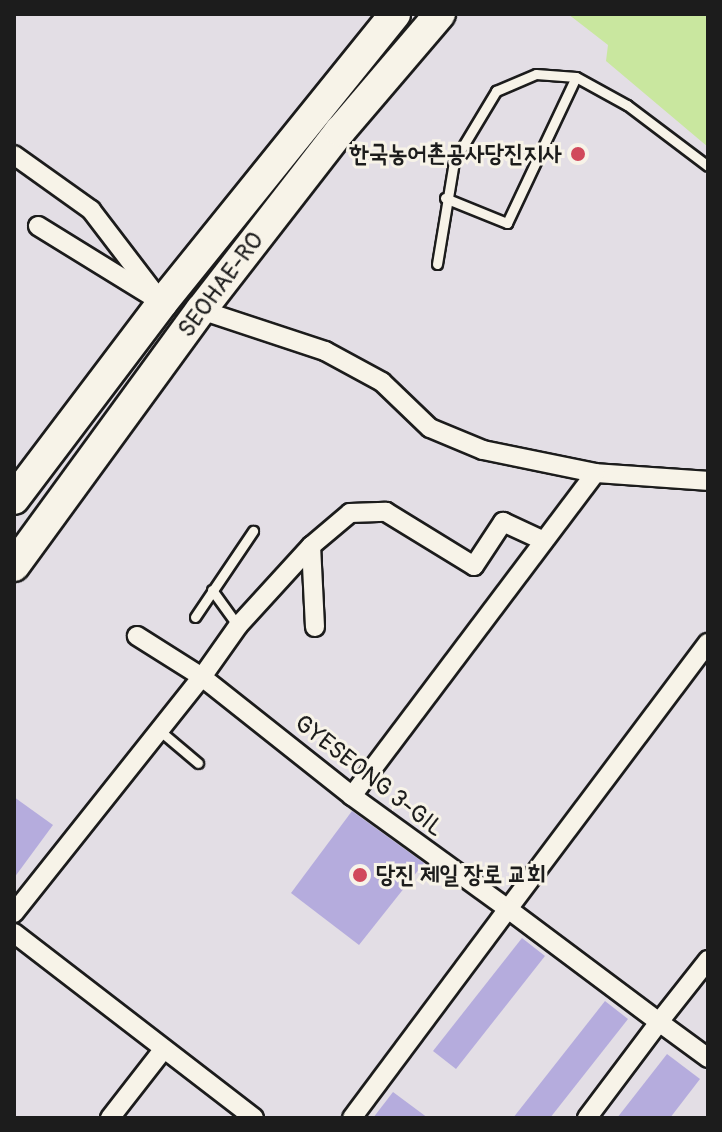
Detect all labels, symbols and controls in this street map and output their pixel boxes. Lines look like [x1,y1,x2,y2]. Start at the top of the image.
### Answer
place label: 한국농어촌공사당진지사 [350,140,562,168]
marker: 한국농어촌공사당진지사 [569,145,587,163]
street label: SEOHAE-RO [172,227,270,343]
street label: GYESEONG 3-GIL [289,709,449,843]
place label: 당진 제일 장로 교회 [376,861,546,889]
marker: 당진 제일 장로 교회 [351,866,369,884]

